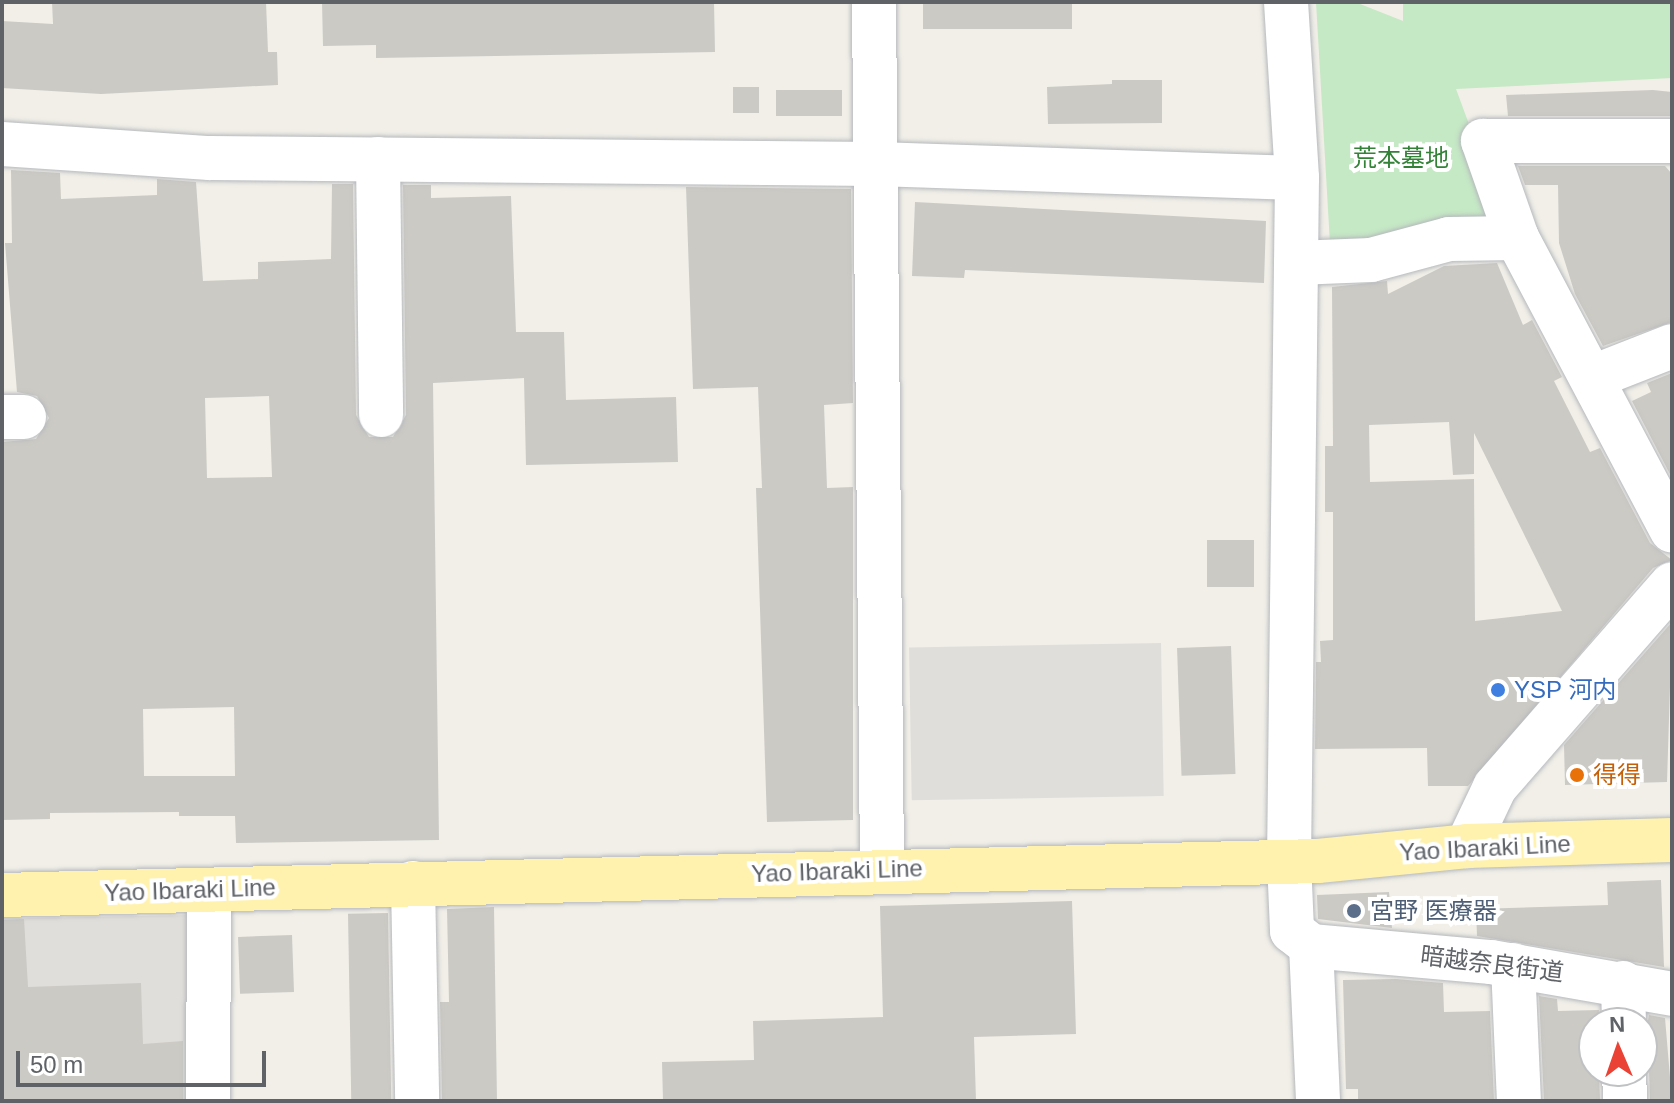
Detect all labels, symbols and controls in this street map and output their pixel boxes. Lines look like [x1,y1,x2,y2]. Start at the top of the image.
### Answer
park label: 荒本墓地 [1353,144,1449,172]
place label: YSP 河内 [1514,676,1617,704]
marker: YSP 河内 [1489,681,1507,699]
place label: 得得 [1593,761,1641,789]
marker: 得得 [1568,766,1586,784]
street label: Yao Ibaraki Line [1399,829,1571,867]
street label: Yao Ibaraki Line [751,854,923,888]
street label: Yao Ibaraki Line [104,873,276,907]
place label: 宮野 医療器 [1370,897,1497,925]
marker: 宮野 医療器 [1345,902,1363,920]
street label: 暗越奈良街道 [1419,941,1565,987]
north arrow [1578,1007,1658,1087]
text: N [1609,1012,1626,1037]
scale bar [20,1035,270,1085]
text: 50 m [30,1051,83,1078]

